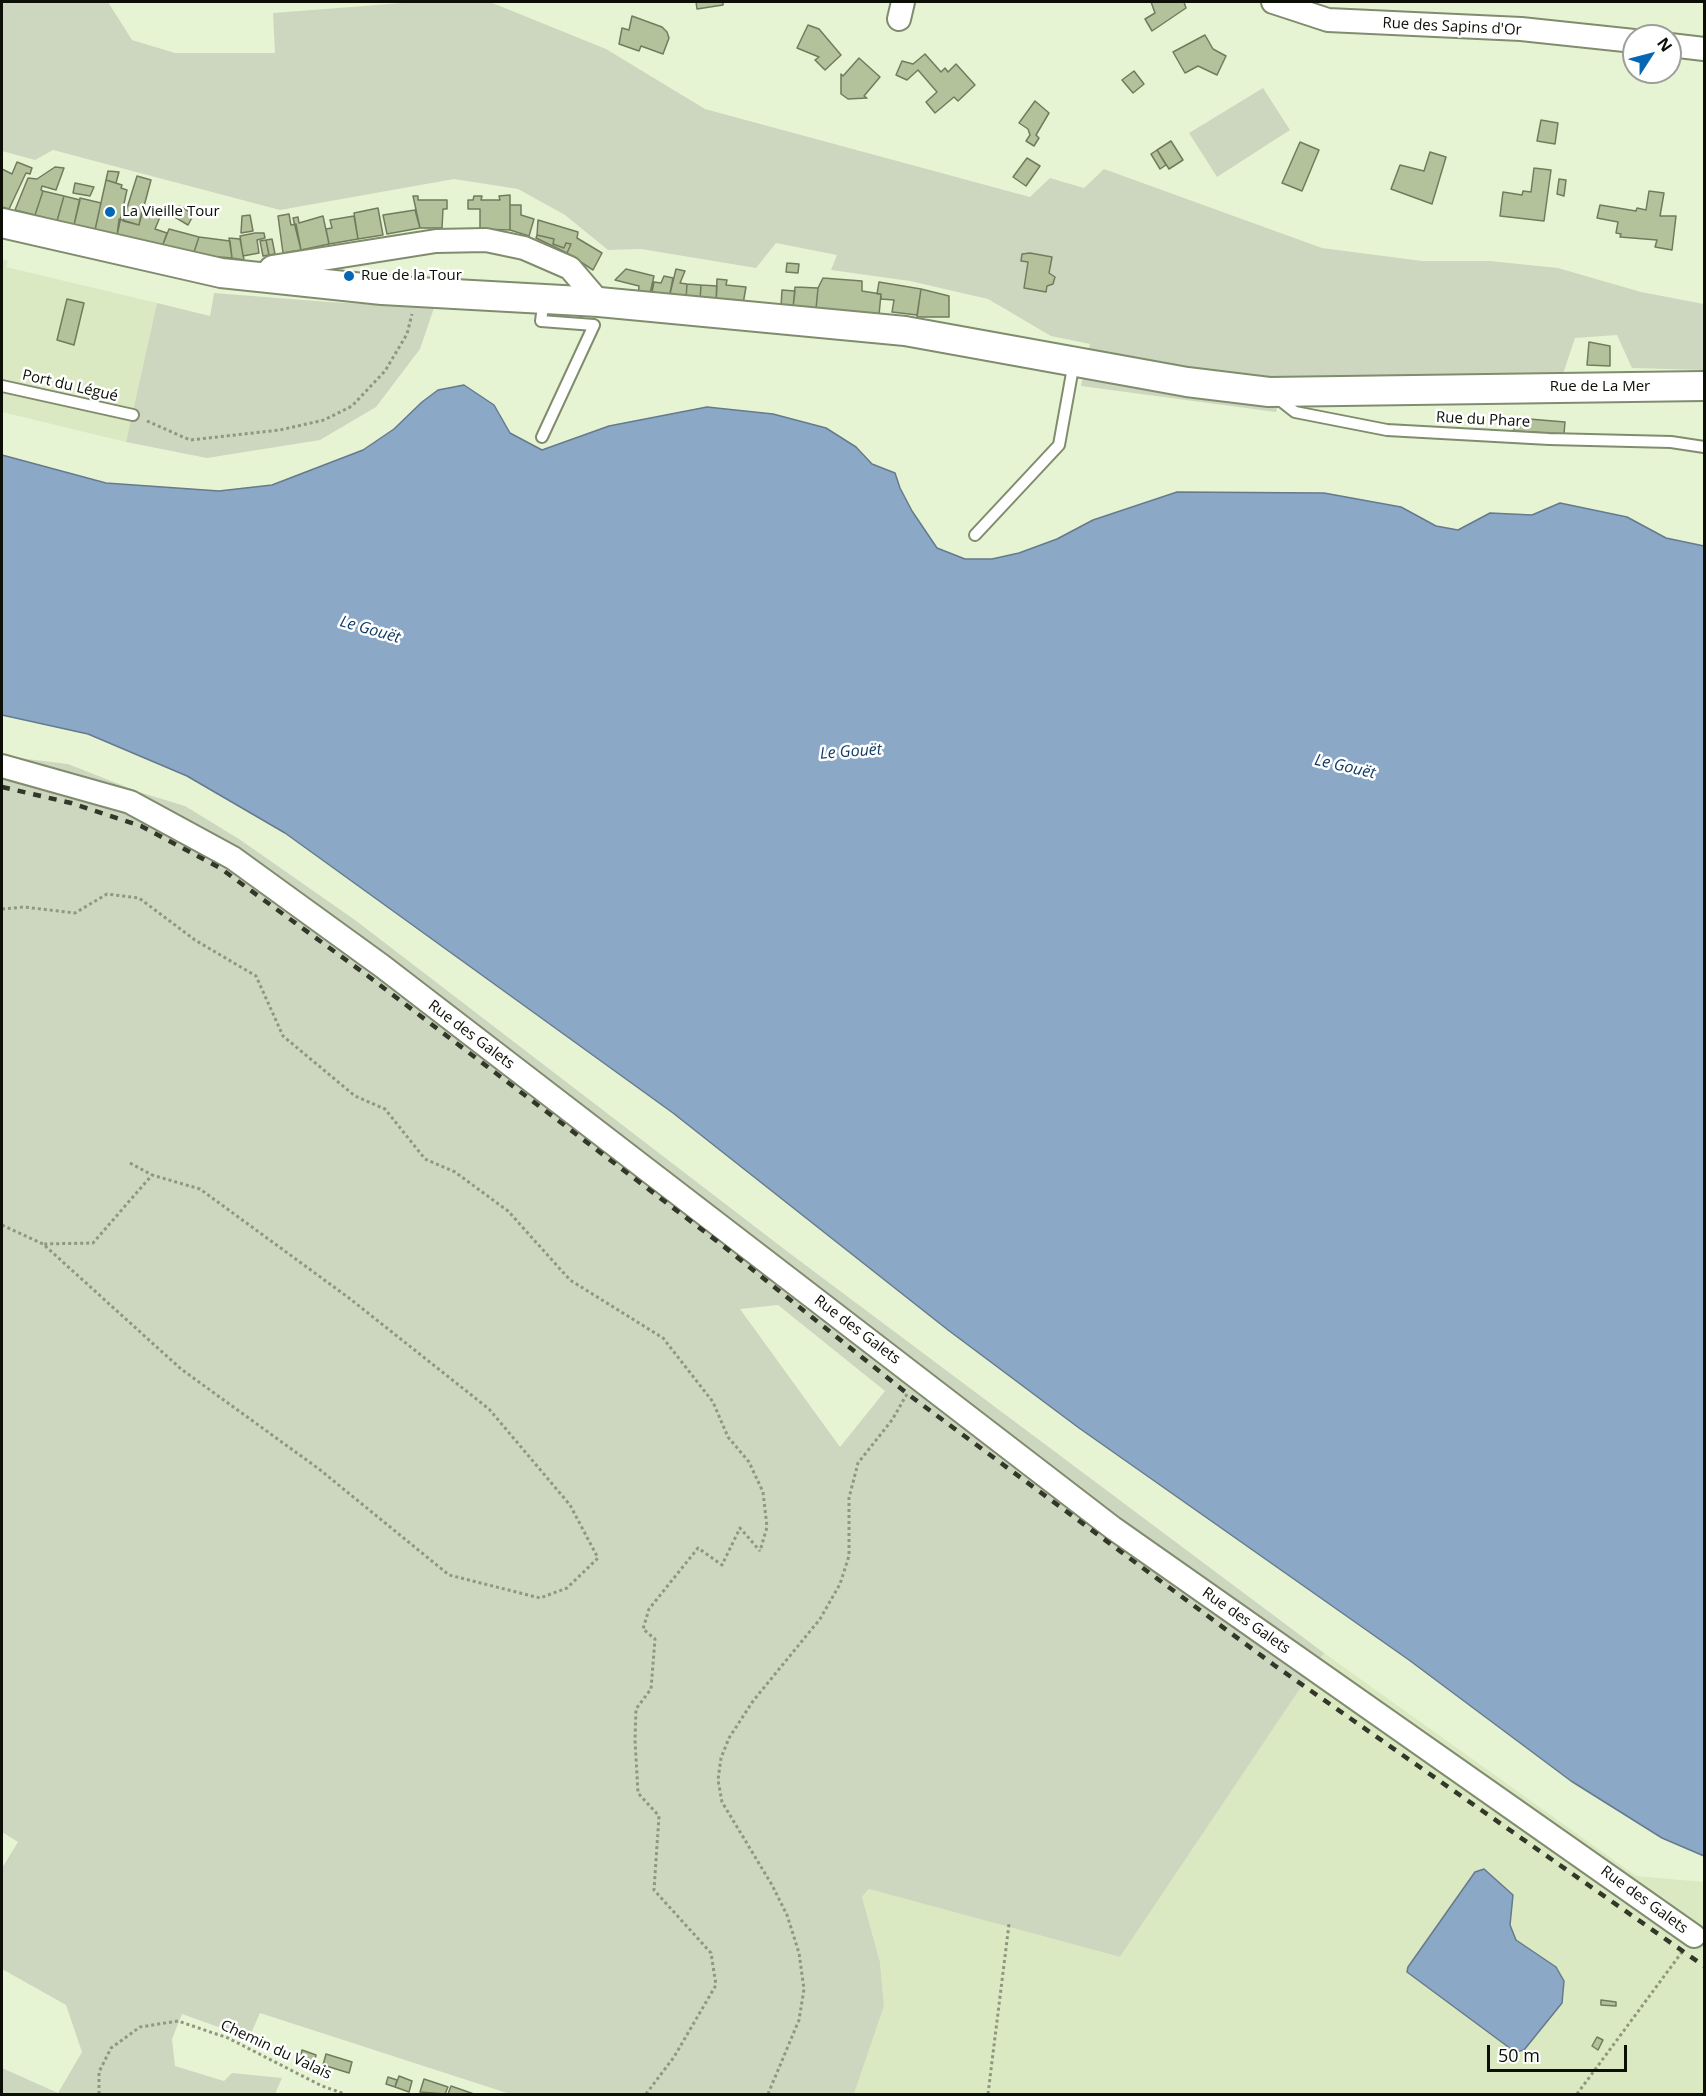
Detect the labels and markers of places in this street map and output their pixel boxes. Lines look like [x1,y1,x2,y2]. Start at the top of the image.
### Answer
place label: La Vieille Tour [122,203,220,221]
marker: La Vieille Tour [103,205,117,219]
place label: Rue de la Tour [361,267,462,285]
marker: Rue de la Tour [342,269,356,283]

